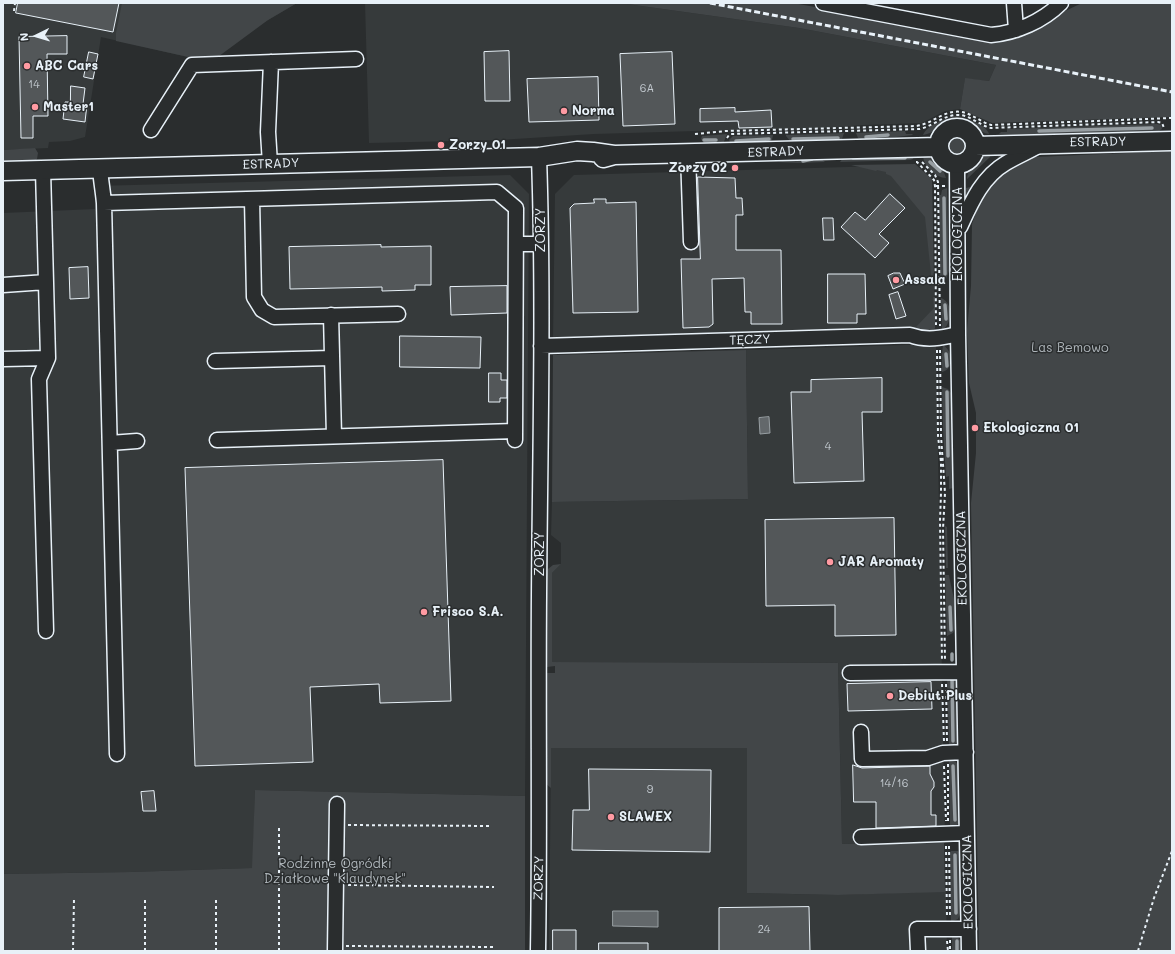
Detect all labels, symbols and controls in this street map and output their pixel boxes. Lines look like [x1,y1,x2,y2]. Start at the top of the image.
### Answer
north arrow [16,16,56,56]
text: N [16,32,31,42]
place label: ABC Cars [35,58,98,74]
marker: ABC Cars [22,61,32,71]
house number: 14 [28,78,40,92]
house number: 6A [640,82,654,96]
place label: Master1 [43,99,94,115]
marker: Master1 [30,102,40,112]
place label: Norma [572,103,615,119]
marker: Norma [559,106,569,116]
street label: ESTRADY [1069,134,1127,150]
place label: Zorzy 01 [449,137,506,153]
marker: Zorzy 01 [436,140,446,150]
street label: ESTRADY [747,143,805,161]
street label: ESTRADY [242,155,300,173]
place label: Zorzy 02 [668,160,727,176]
marker: Zorzy 02 [730,163,740,173]
street label: EKOLOGICZNA [950,187,966,281]
street label: ZORZY [533,208,549,252]
place label: Assala [904,272,946,288]
marker: Assala [891,275,901,285]
street label: TĘCZY [729,331,771,349]
park label: Las Bemowo [1031,340,1109,356]
place label: Ekologiczna 01 [983,420,1079,436]
marker: Ekologiczna 01 [970,423,980,433]
house number: 4 [825,440,831,454]
street label: EKOLOGICZNA [953,511,971,605]
street label: ZORZY [532,532,548,576]
place label: JAR Aromaty [838,554,924,570]
marker: JAR Aromaty [825,557,835,567]
place label: Frisco S.A. [432,604,504,620]
marker: Frisco S.A. [419,607,429,617]
place label: Debiut Plus [898,688,972,704]
marker: Debiut Plus [885,691,895,701]
house number: 14/16 [880,777,908,791]
house number: 9 [647,783,653,797]
place label: SLAWEX [619,809,672,825]
marker: SLAWEX [606,812,616,822]
street label: EKOLOGICZNA [959,835,977,929]
park label: Rodzinne Ogródki Działkowe "Klaudynek" [264,856,406,887]
street label: ZORZY [531,856,547,900]
house number: 24 [758,923,770,937]

